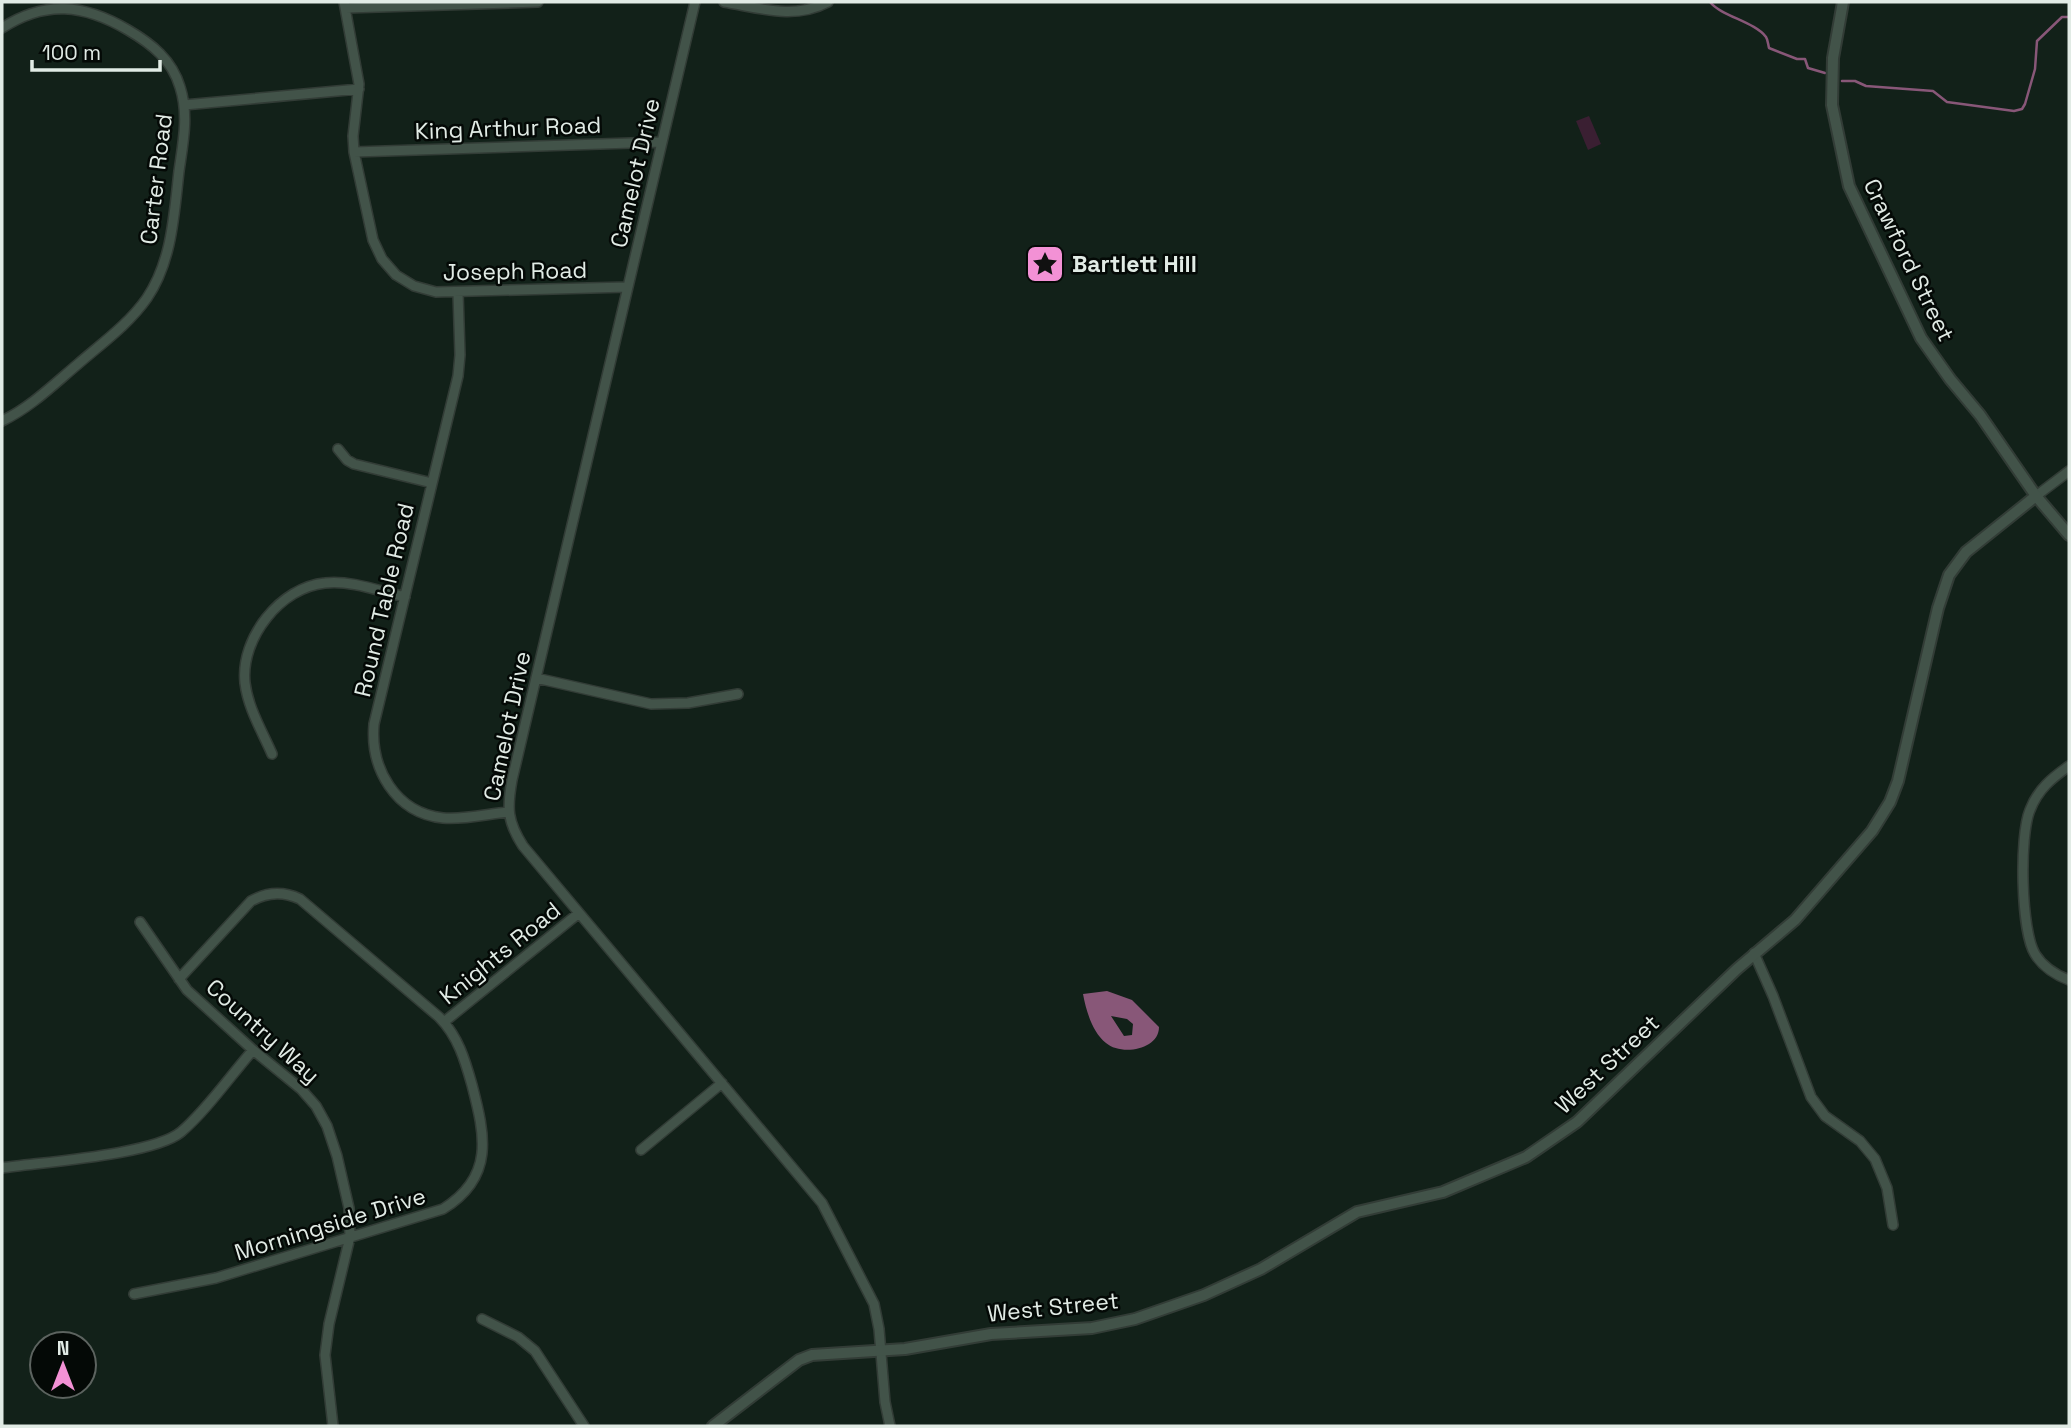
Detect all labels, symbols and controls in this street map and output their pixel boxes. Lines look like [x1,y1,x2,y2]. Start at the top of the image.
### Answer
scale bar [32,28,159,72]
text: 100 m [42,39,101,66]
street label: Camelot Drive [603,95,667,251]
street label: King Arthur Road [414,110,602,146]
street label: Carter Road [133,112,179,246]
street label: Crawford Street [1857,174,1961,346]
place icon: Bartlett Hill [1024,243,1066,285]
place label: Bartlett Hill [1072,249,1197,279]
street label: Joseph Road [443,255,587,287]
street label: Round Table Road [347,500,421,700]
street label: Camelot Drive [476,648,538,804]
street label: Knights Road [433,895,567,1011]
street label: Country Way [200,972,326,1090]
street label: West Street [1548,1008,1666,1120]
street label: Morningside Drive [231,1181,429,1267]
street label: West Street [986,1285,1120,1329]
north arrow [28,1330,98,1400]
text: N [57,1336,69,1361]

